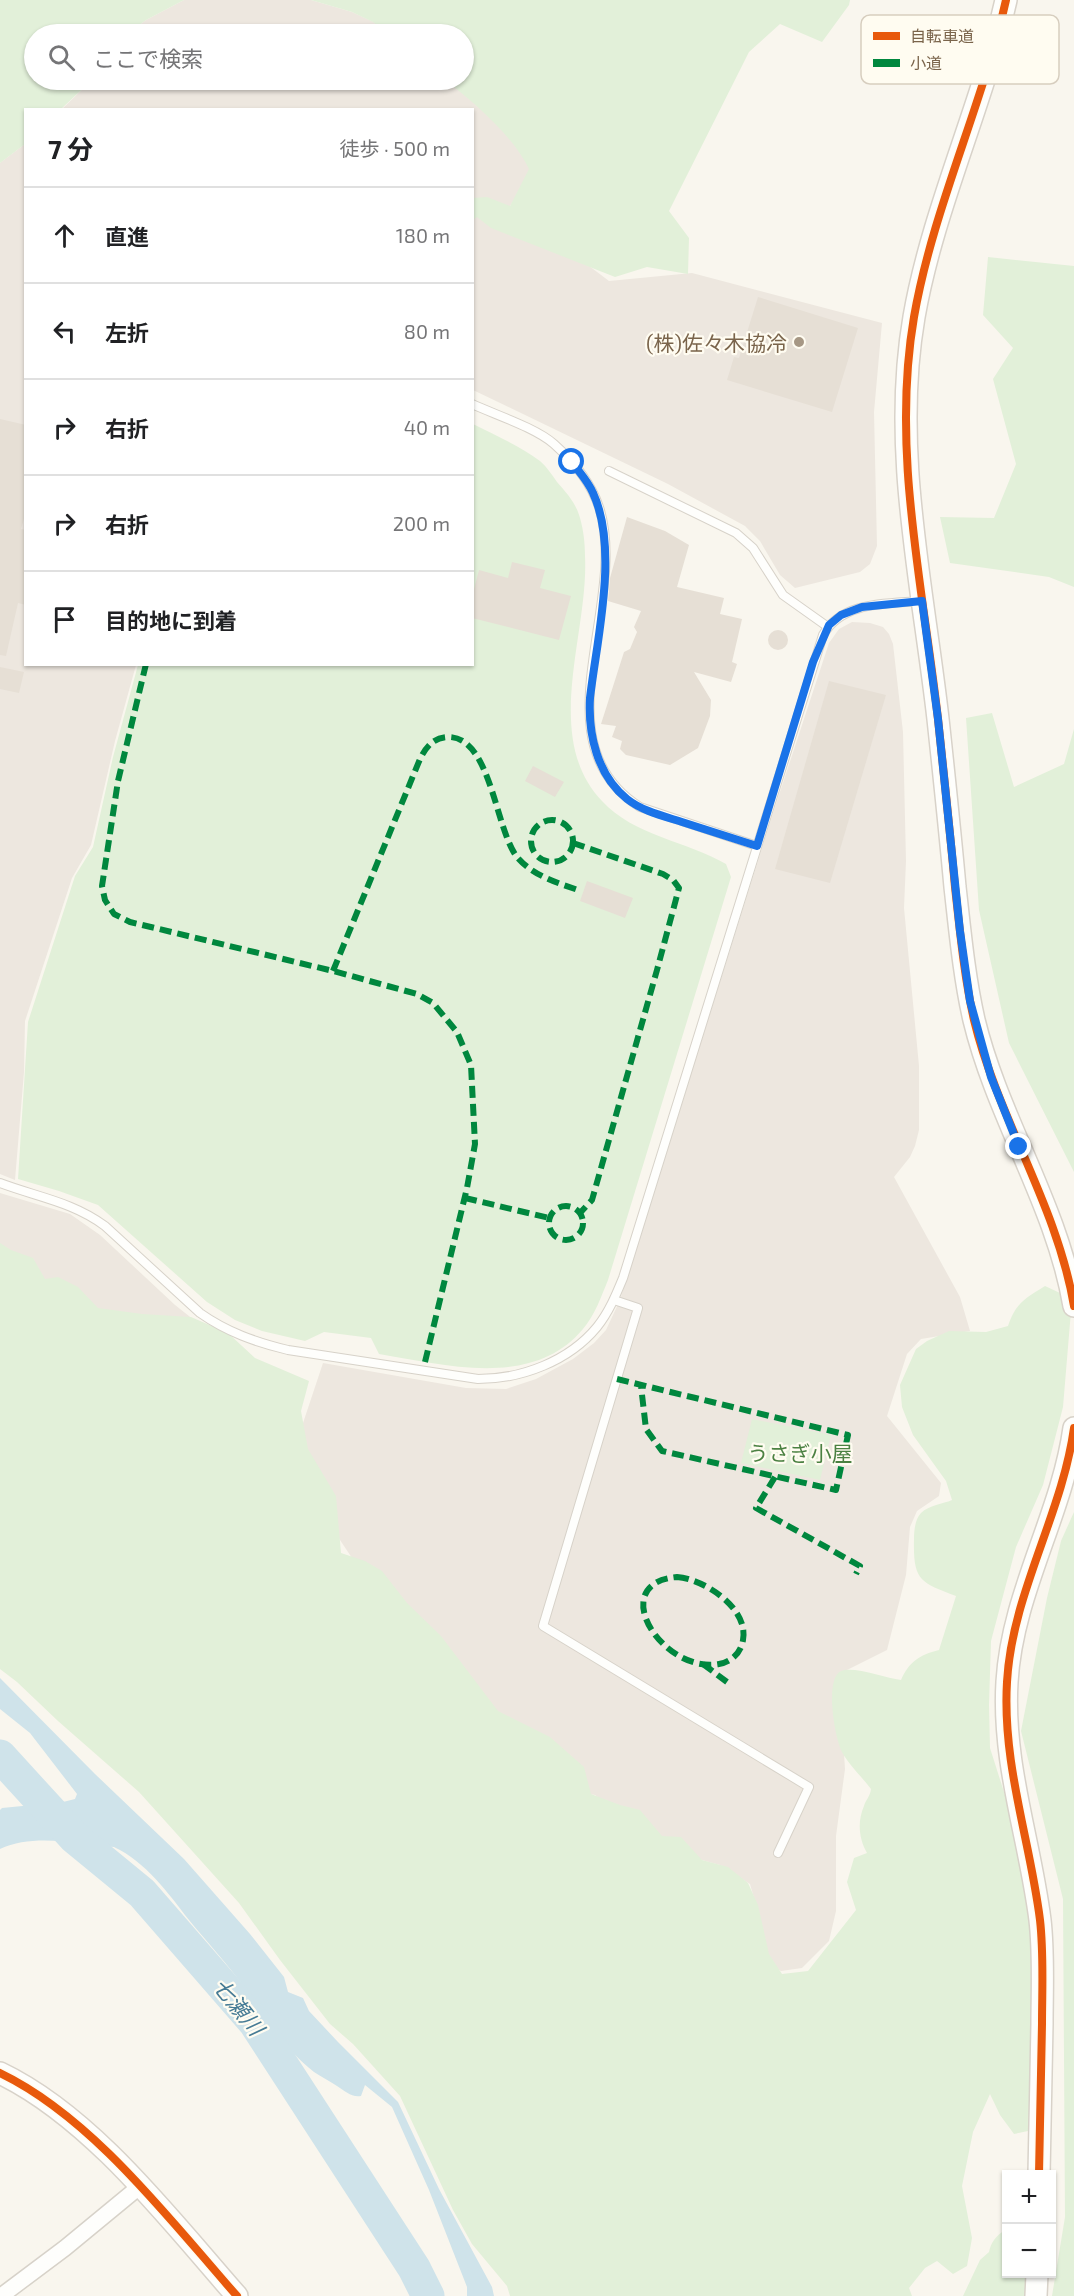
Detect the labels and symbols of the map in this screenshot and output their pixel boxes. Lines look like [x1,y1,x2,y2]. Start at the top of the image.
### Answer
legend [861,15,1059,84]
text: 自転車道 [910,26,974,45]
text: 小道 [910,53,942,72]
place label: (株)佐々木協冷 [646,330,787,355]
marker: (株)佐々木協冷 [792,335,806,349]
route start [558,448,584,474]
route end [1005,1133,1031,1159]
park label: うさぎ小屋 [748,1440,853,1465]
water label: 七瀬川 [208,1972,271,2041]

